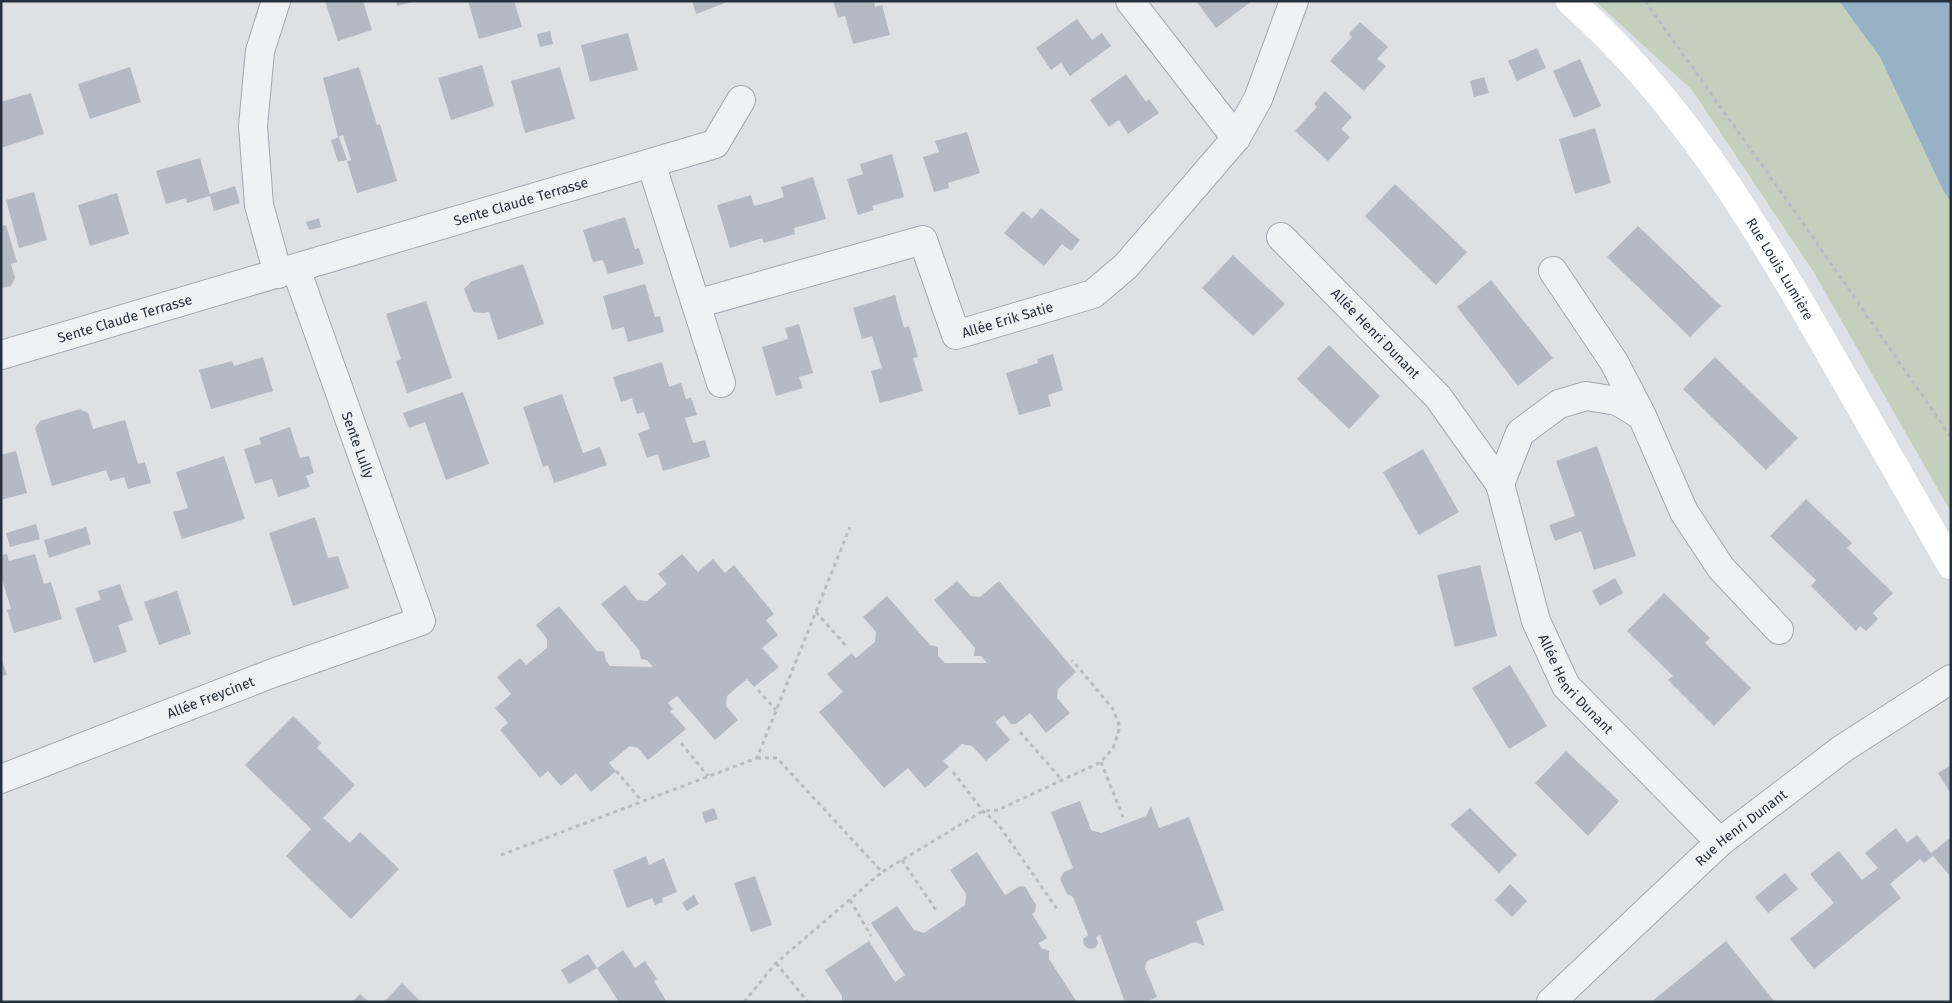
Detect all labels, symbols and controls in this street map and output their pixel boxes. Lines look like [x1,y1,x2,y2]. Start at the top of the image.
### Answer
street label: Sente Claude Terrasse [452,174,590,230]
street label: Rue Louis Lumière [1742,215,1817,323]
street label: Allée Henri Dunant [1327,285,1424,383]
street label: Sente Claude Terrasse [56,291,194,347]
street label: Allée Erik Satie [960,298,1055,342]
street label: Sente Lully [338,410,377,481]
street label: Allée Henri Dunant [1534,632,1617,738]
street label: Allée Freycinet [165,673,258,722]
street label: Rue Henri Dunant [1692,786,1791,870]

